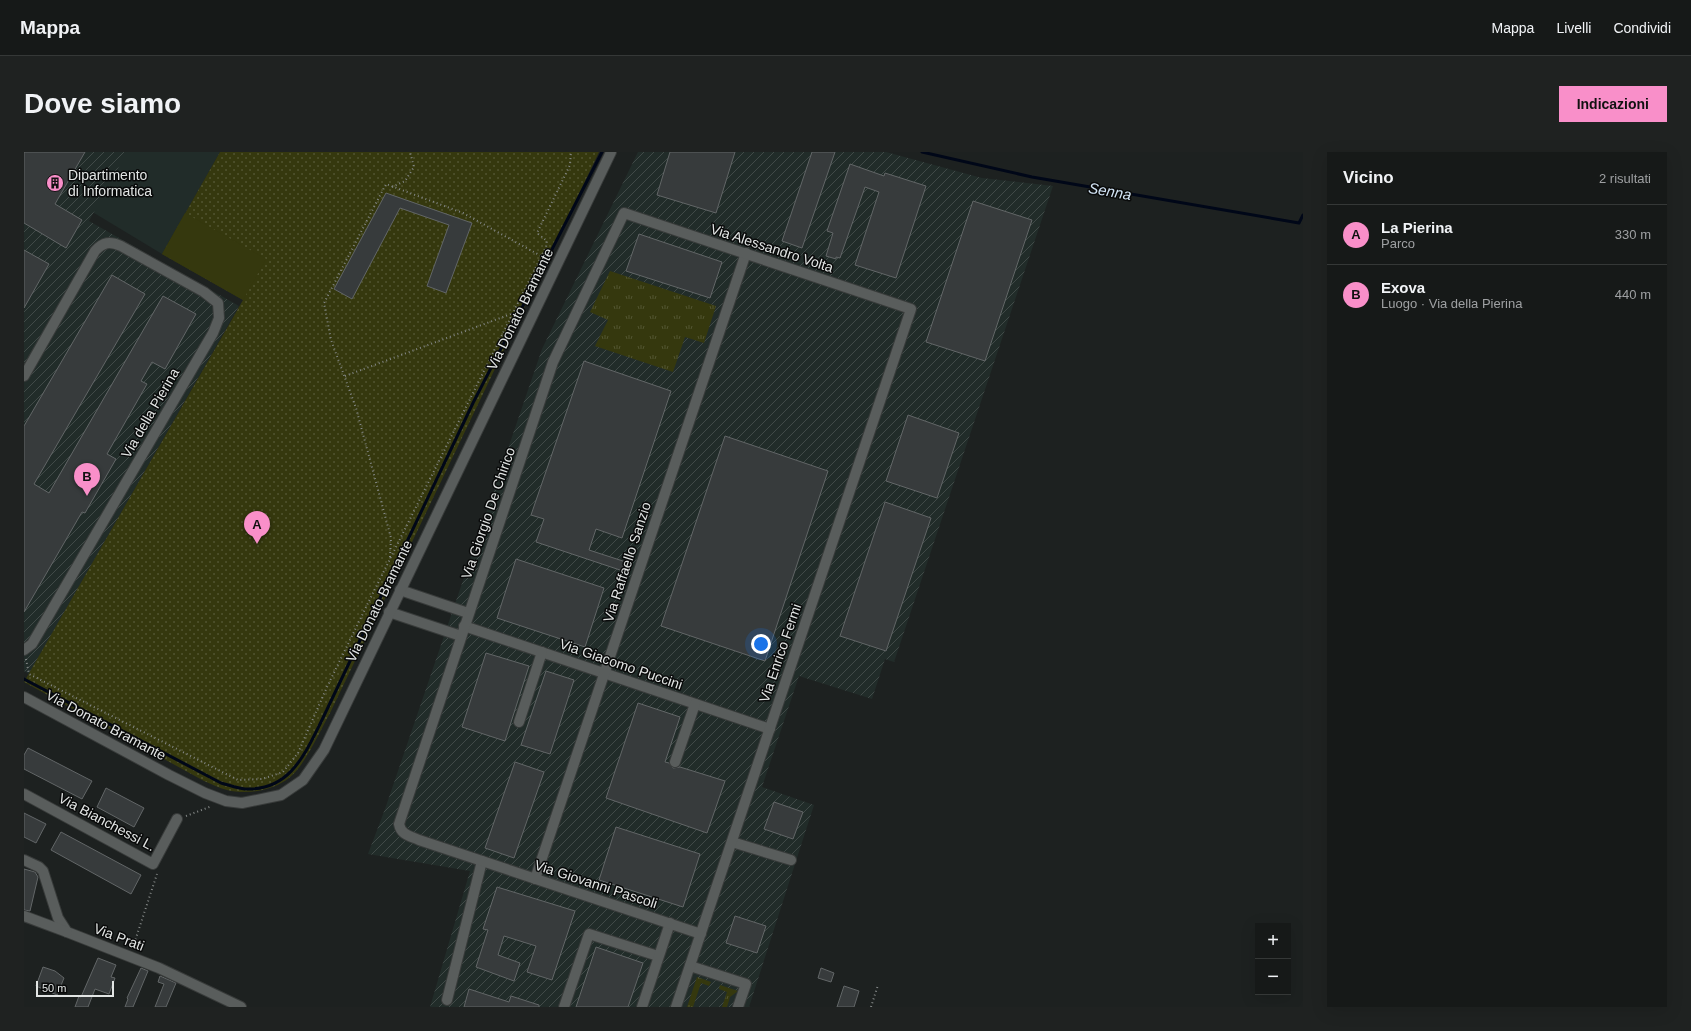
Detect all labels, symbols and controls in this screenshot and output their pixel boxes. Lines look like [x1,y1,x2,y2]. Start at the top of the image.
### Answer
text: Mappa [20,17,80,38]
text: Mappa [1492,20,1534,36]
text: Livelli [1556,20,1591,36]
text: Condividi [1613,20,1671,36]
button: Indicazioni [1559,86,1667,122]
text: Dove siamo [24,88,181,119]
place label: Dipartimento di Informatica [68,167,152,199]
text: Vicino [1343,168,1394,187]
text: 2 risultati [1599,171,1651,186]
building icon: Dipartimento di Informatica [45,173,65,193]
water label: Senna [1087,179,1133,203]
text: La Pierina [1381,219,1453,236]
street label: Via Alessandro Volta [709,221,836,275]
text: A [1351,227,1361,242]
text: 330 m [1615,227,1651,242]
text: Parco [1381,236,1415,251]
street label: Via Donato Bramante [484,245,557,373]
text: Exova [1381,279,1425,296]
text: B [1351,287,1361,302]
text: 440 m [1615,287,1651,302]
text: Luogo · Via della Pierina [1381,296,1522,311]
street label: Via della Pierina [118,365,182,461]
street label: Via Giorgio De Chirico [458,445,518,581]
pin: B [74,463,100,496]
street label: Via Raffaello Sanzio [600,500,654,624]
pin: A [244,511,270,544]
street label: Via Donato Bramante [343,537,416,665]
street label: Via Enrico Fermi [756,602,804,704]
your location [751,634,771,654]
street label: Via Giacomo Puccini [557,635,685,693]
street label: Via Donato Bramante [43,687,169,764]
street label: Via Bianchessi L. [56,790,158,854]
street label: Via Giovanni Pascoli [533,857,659,911]
street label: Via Prati [92,920,146,954]
map controls [1255,923,1291,995]
button: + [1255,923,1291,959]
button: − [1255,959,1291,995]
scale bar [36,979,114,998]
text: 50 m [42,982,66,994]

